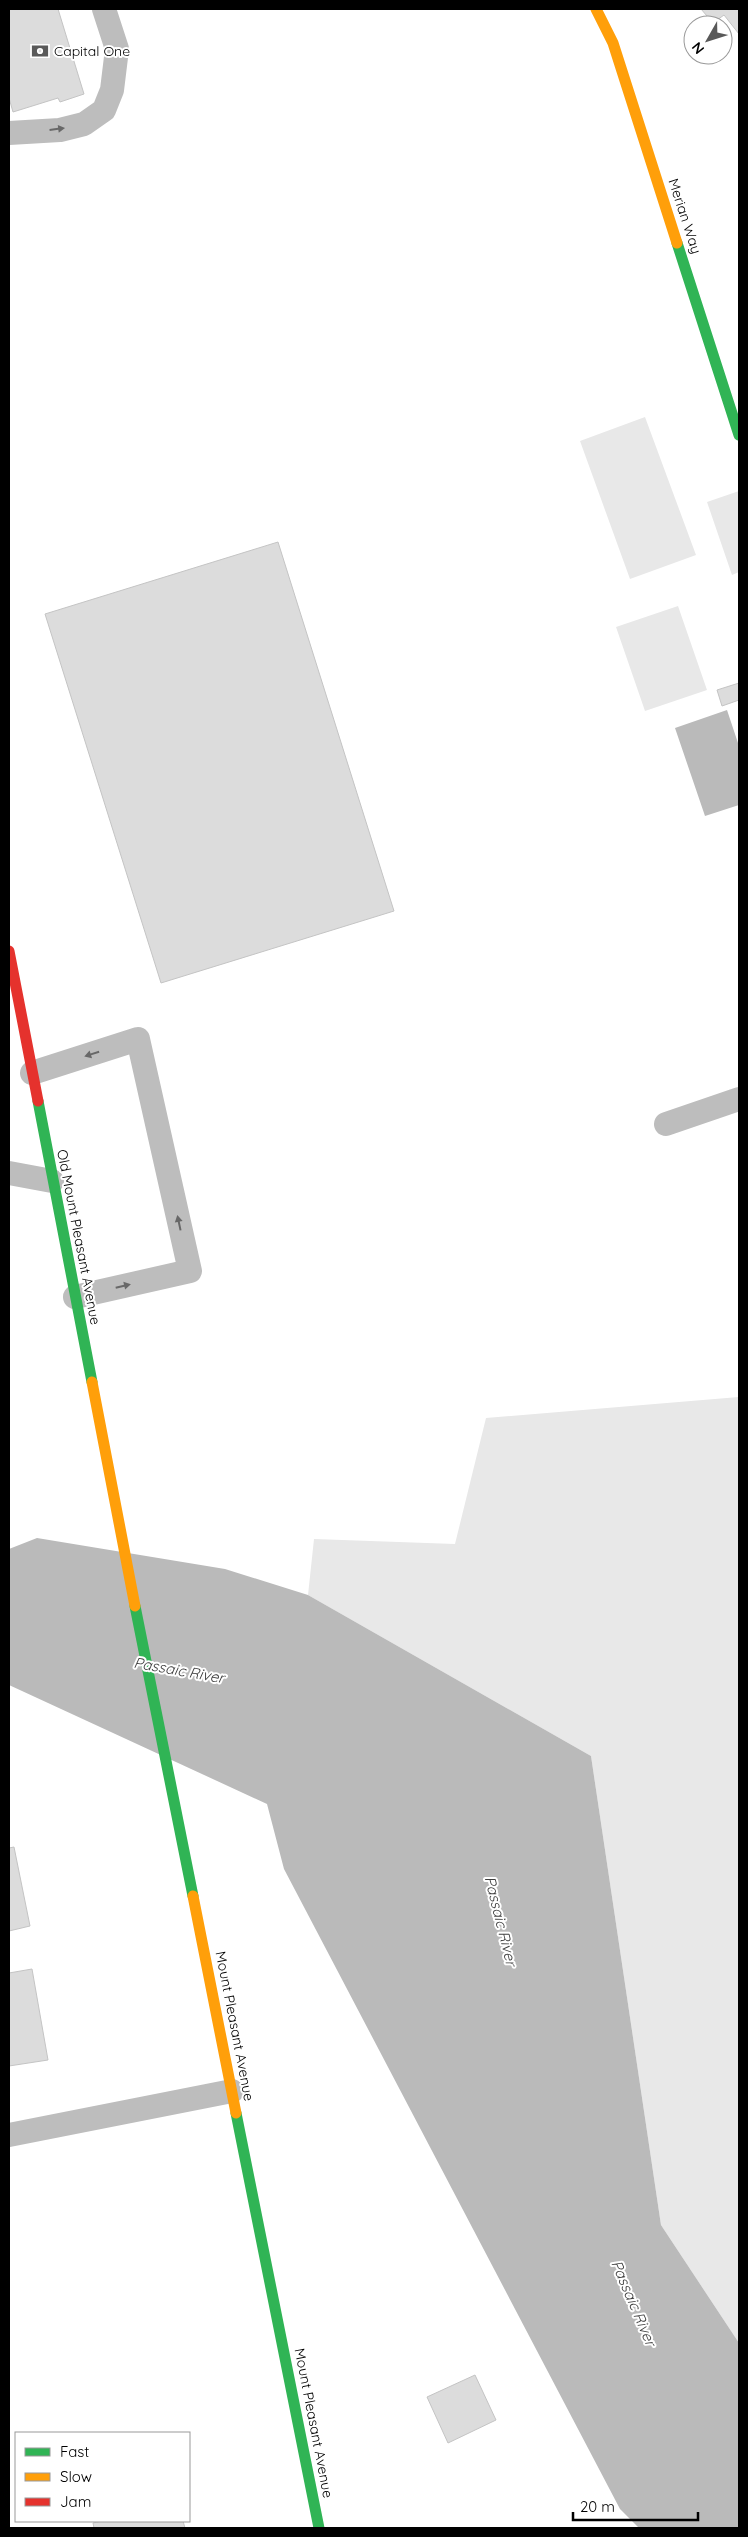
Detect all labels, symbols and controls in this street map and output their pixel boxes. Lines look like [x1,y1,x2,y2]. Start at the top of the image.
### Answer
north arrow [683,15,733,65]
text: N [688,39,708,58]
bank icon: Capital One [30,41,50,61]
place label: Capital One [54,42,130,60]
one-way arrow [50,125,66,133]
street label: Merian Way [664,176,706,256]
one-way arrow [84,1050,99,1058]
street label: Old Mount Pleasant Avenue [53,1148,105,1326]
one-way arrow [175,1216,183,1231]
one-way arrow [115,1282,130,1290]
water label: Passaic River [132,1653,228,1688]
water label: Passaic River [481,1874,522,1970]
street label: Mount Pleasant Avenue [212,1950,258,2103]
water label: Passaic River [607,2257,662,2351]
street label: Mount Pleasant Avenue [291,2347,337,2500]
legend [15,2432,190,2522]
text: Fast [60,2442,89,2461]
text: Slow [60,2467,92,2486]
scale bar [573,2490,698,2522]
text: Jam [60,2492,91,2511]
text: 20 m [580,2497,615,2516]

